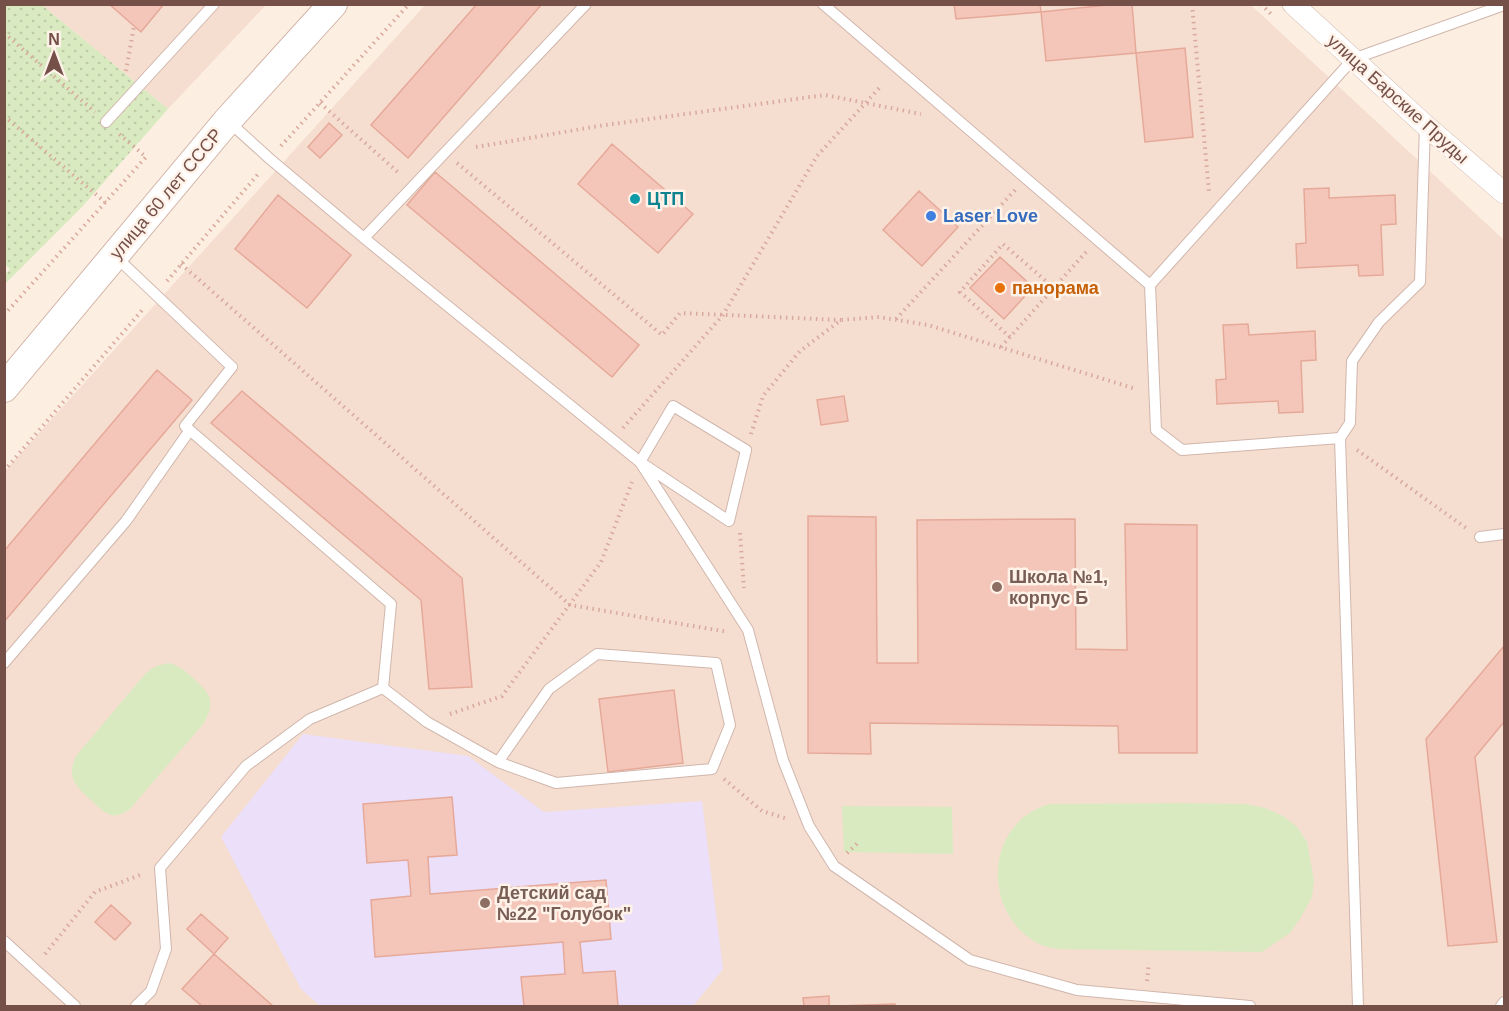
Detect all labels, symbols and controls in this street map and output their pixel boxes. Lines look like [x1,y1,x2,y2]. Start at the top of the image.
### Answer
north arrow [24,24,84,84]
street label: улица Барские Пруды [1323,30,1473,168]
text: N [48,31,60,48]
street label: улица 60 лет СССР [106,125,226,263]
place label: ЦТП [647,189,684,209]
marker: ЦТП [628,192,642,206]
place label: Laser Love [943,206,1038,226]
marker: Laser Love [924,209,938,223]
place label: панорама [1012,278,1100,298]
marker: панорама [993,281,1007,295]
place label: Школа №1, корпус Б [1009,567,1108,608]
marker: Школа №1, корпус Б [990,580,1004,594]
place label: Детский сад №22 "Голубок" [497,883,631,924]
marker: Детский сад №22 "Голубок" [478,896,492,910]

